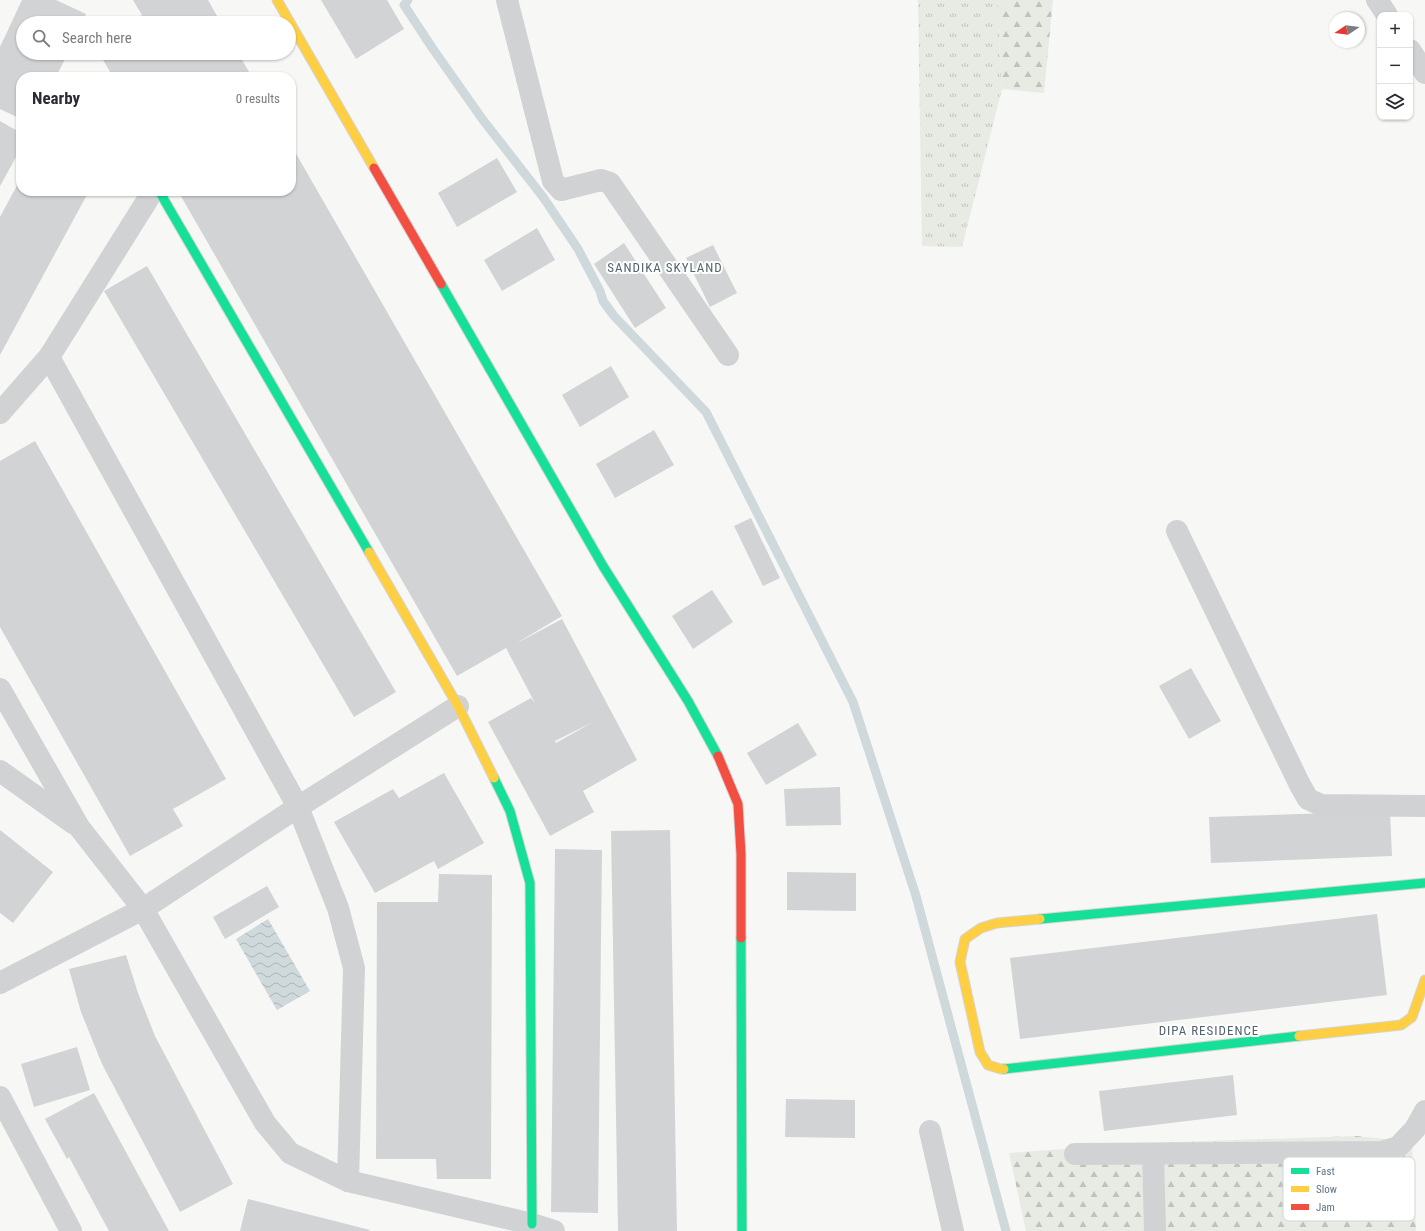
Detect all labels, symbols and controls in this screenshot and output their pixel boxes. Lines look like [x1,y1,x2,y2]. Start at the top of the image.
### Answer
north arrow [1329,12,1365,48]
map controls [1377,12,1413,120]
button: + [1377,12,1413,48]
search box [16,16,296,60]
icon: search [30,27,52,49]
text: Search here [62,29,132,47]
button: − [1377,48,1413,84]
button: layers [1377,84,1413,120]
text: Nearby [32,88,80,108]
text: 0 results [236,91,280,106]
district label: SANDIKA SKYLAND [607,260,723,275]
district label: DIPA RESIDENCE [1159,1023,1259,1038]
legend [1283,1157,1415,1221]
text: Fast [1316,1165,1335,1178]
text: Slow [1316,1183,1337,1196]
text: Jam [1316,1201,1335,1214]

